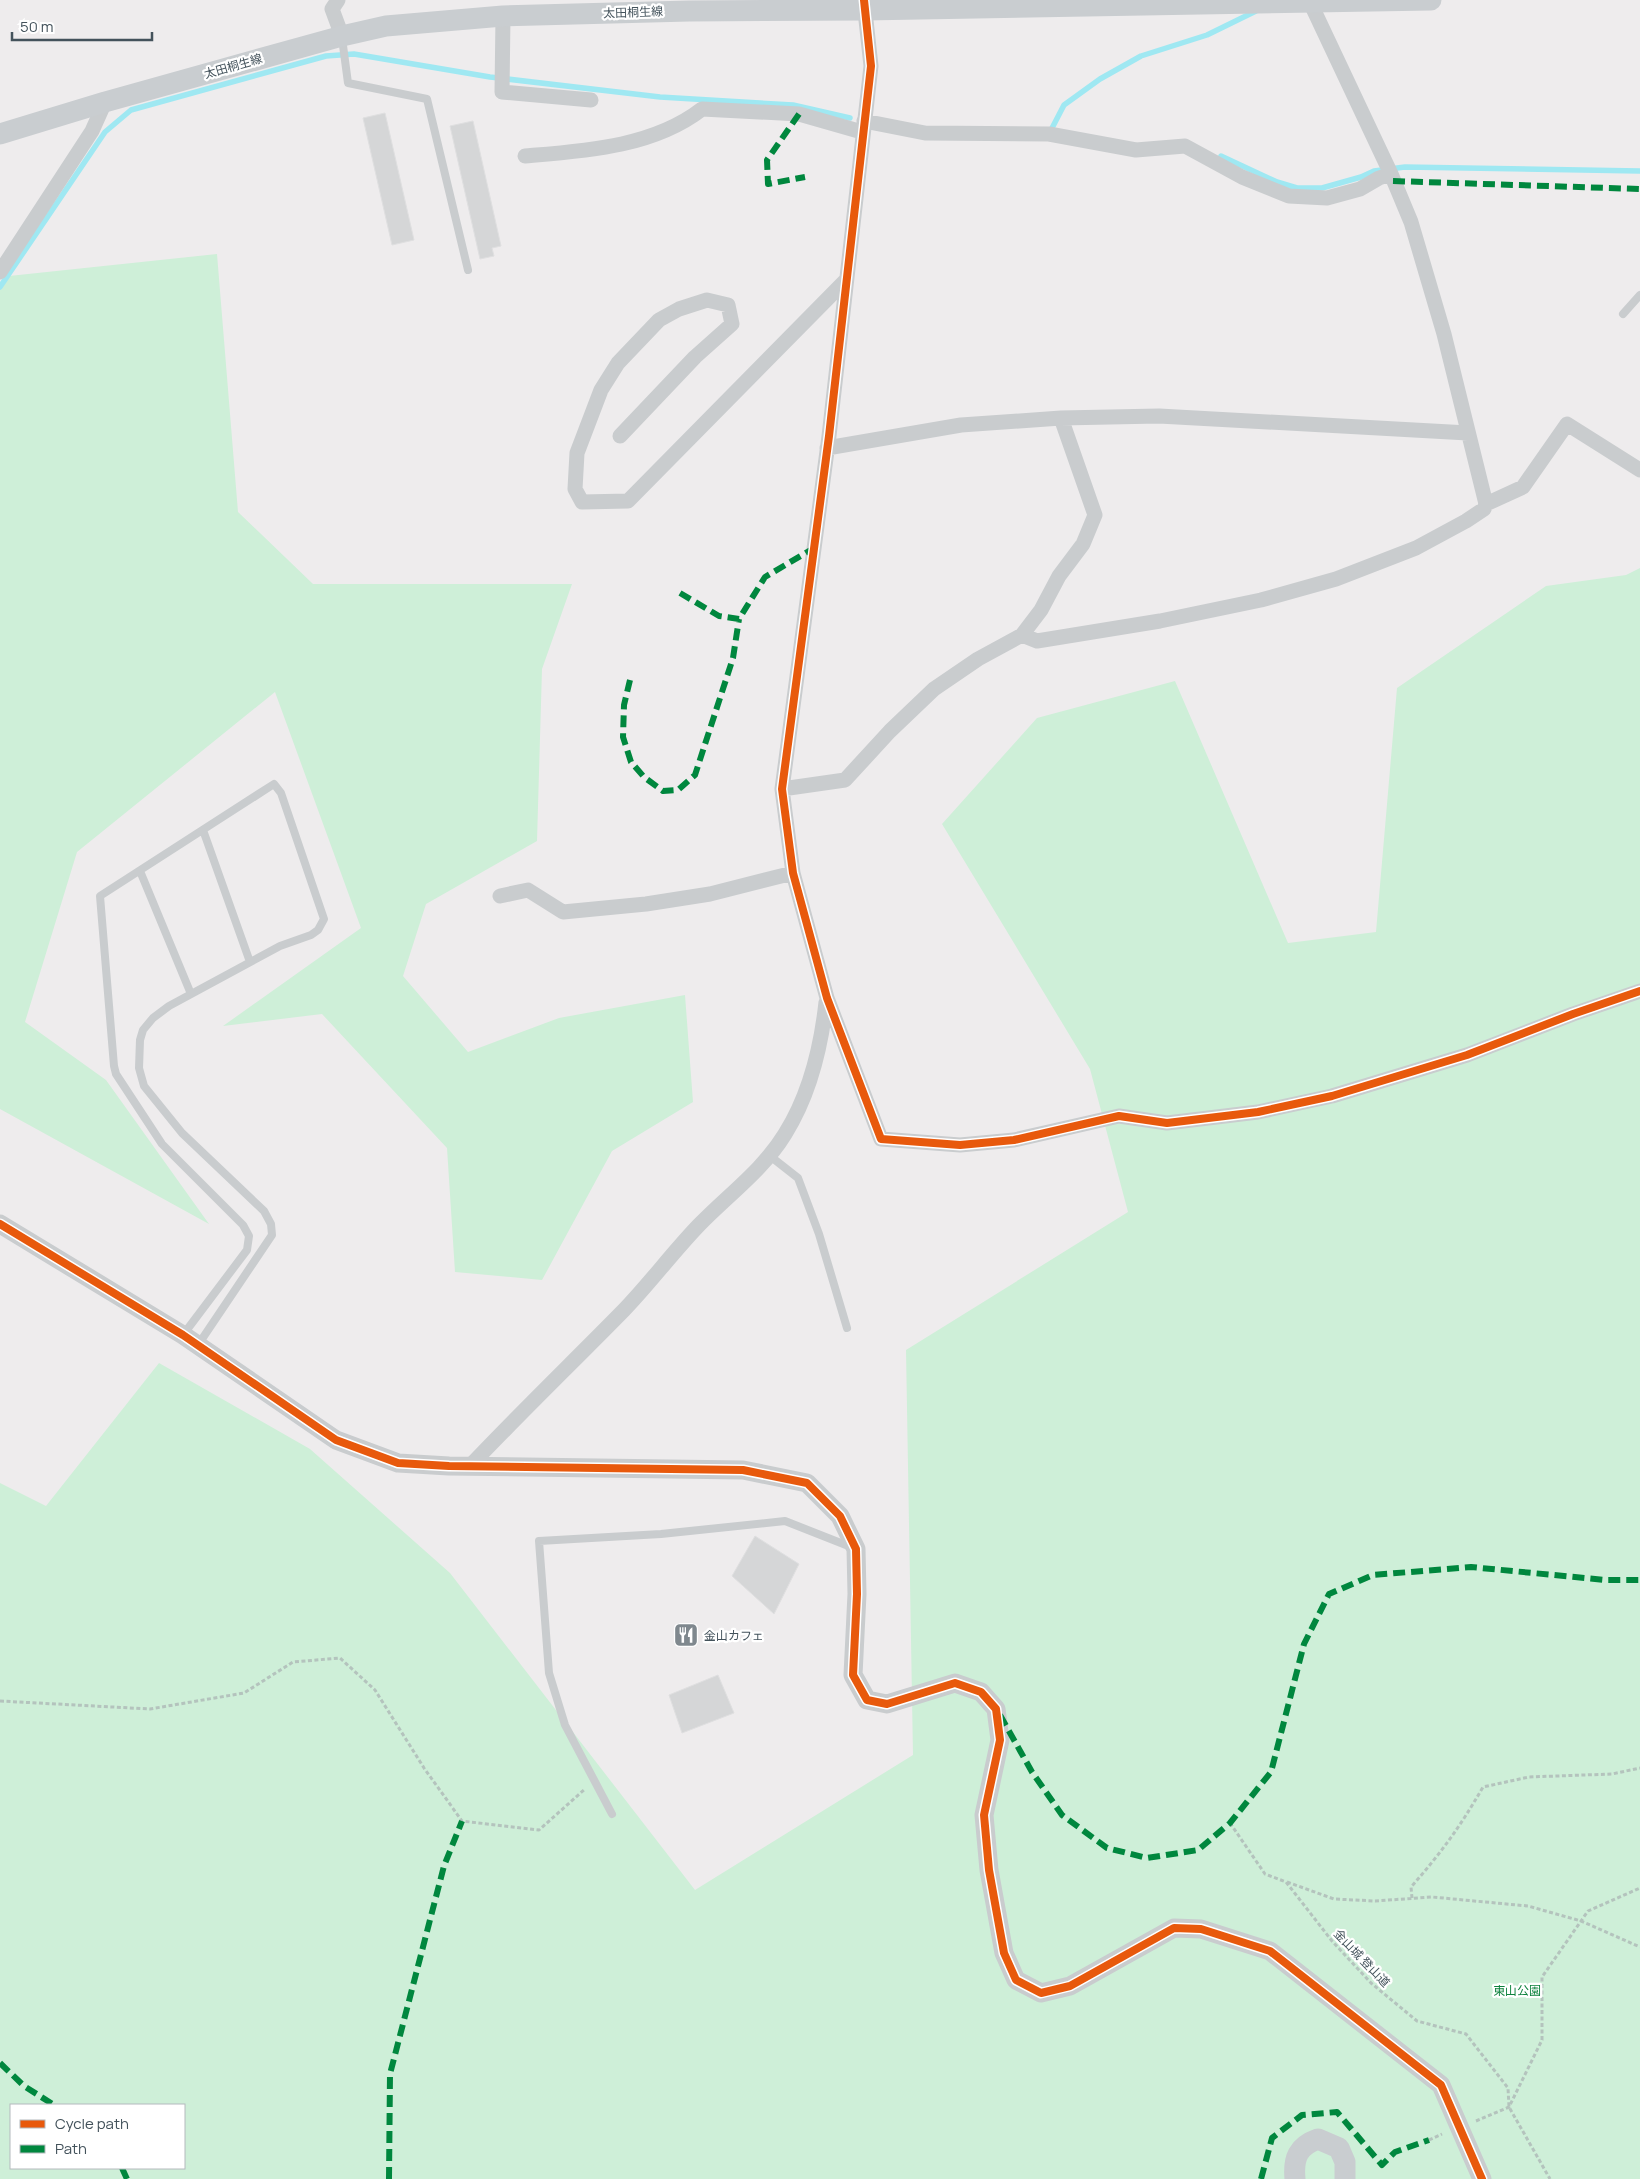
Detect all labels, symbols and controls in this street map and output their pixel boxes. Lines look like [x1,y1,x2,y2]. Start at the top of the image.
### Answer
street label: 太田桐生線 [603,2,663,22]
scale bar [12,10,152,42]
text: 50 m [20,16,54,37]
street label: 太田桐生線 [202,50,264,82]
restaurant icon: 金山カフェ [673,1622,699,1648]
place label: 金山カフェ [704,1627,764,1644]
street label: 金山城 登山道 [1330,1925,1394,1991]
park label: 東山公園 [1493,1982,1541,1999]
legend [10,2104,185,2169]
text: Cycle path [55,2113,129,2134]
text: Path [55,2138,87,2159]

